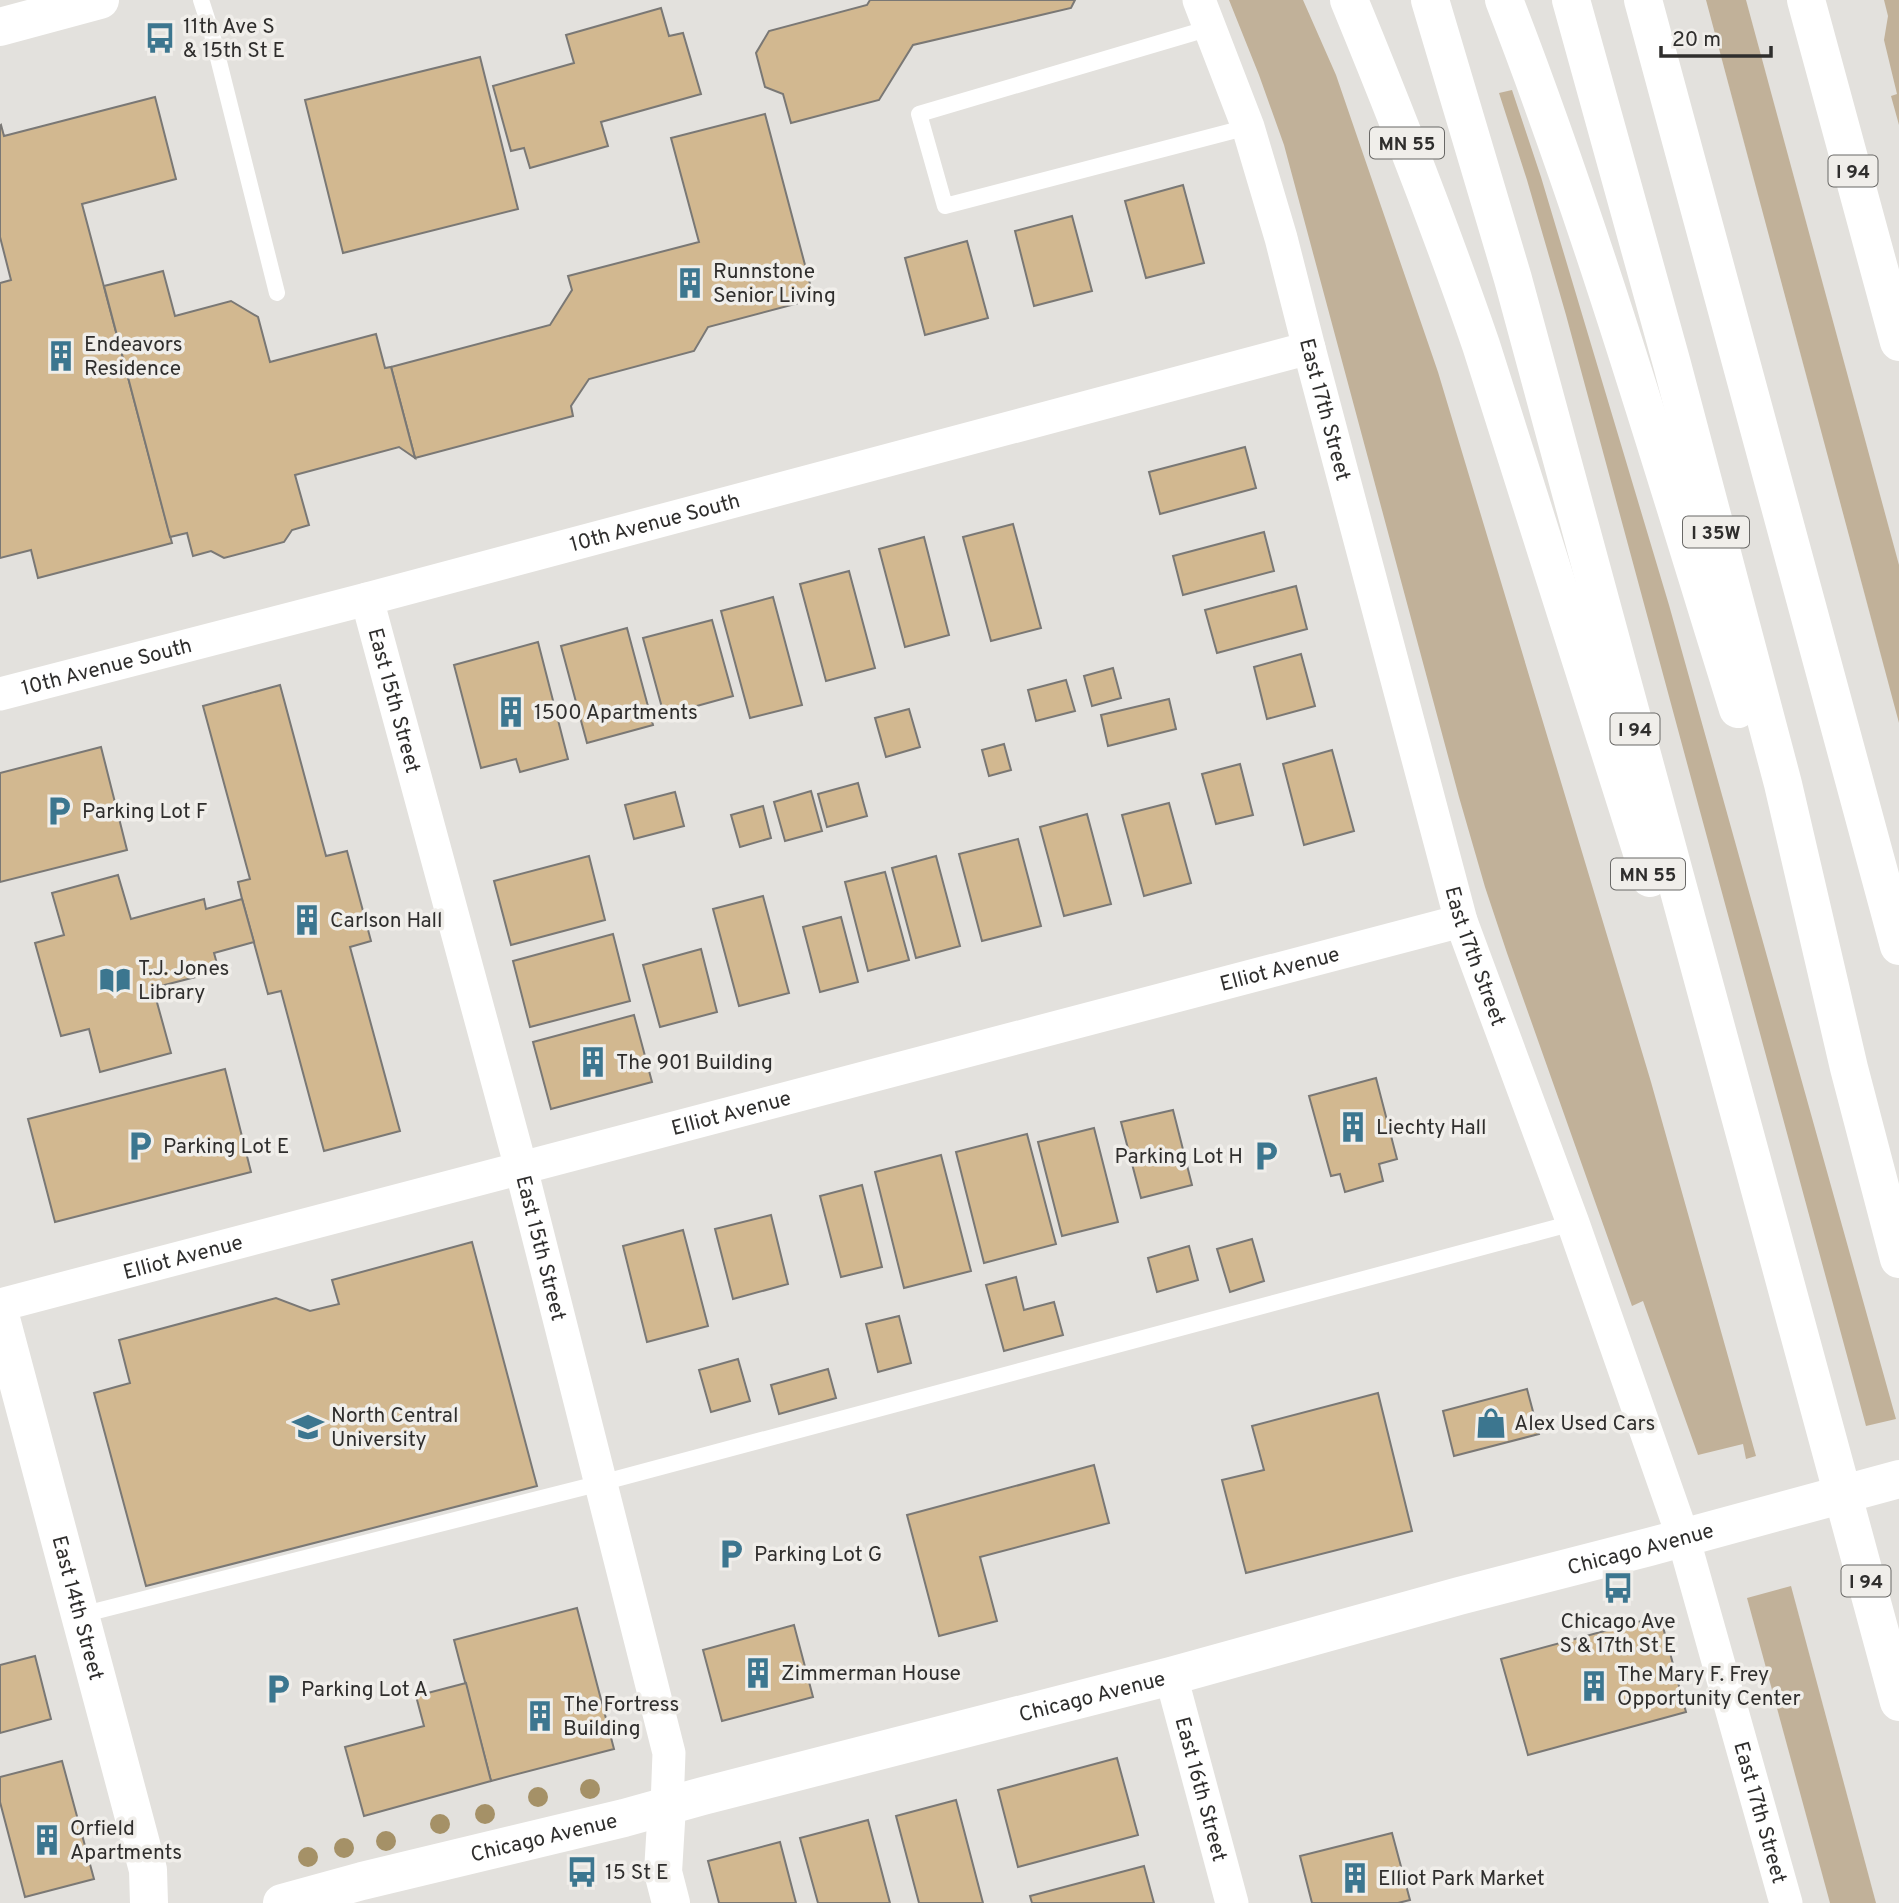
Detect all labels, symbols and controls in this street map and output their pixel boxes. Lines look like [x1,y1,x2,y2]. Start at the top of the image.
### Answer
place label: 11th Ave S & 15th St E [183,14,285,65]
scale bar [1661,14,1771,58]
bus stop icon: 11th Ave S & 15th St E [143,21,177,55]
text: 20 m [1672,27,1721,54]
road number: MN 55 [1370,127,1444,158]
road number: I 94 [1828,155,1878,186]
place label: Runnstone Senior Living [713,259,836,310]
building icon: Runnstone Senior Living [673,266,707,300]
place label: Endeavors Residence [84,332,183,383]
street label: East 17th Street [1292,336,1356,484]
building icon: Endeavors Residence [44,339,78,373]
street label: 10th Avenue South [567,488,743,559]
road number: I 35W [1683,516,1749,548]
street label: East 15th Street [360,625,425,776]
street label: 10th Avenue South [19,633,195,703]
building icon: 1500 Apartments [494,695,528,729]
place label: 1500 Apartments [534,700,698,727]
road number: I 94 [1610,714,1660,744]
parking icon: Parking Lot F [42,794,76,828]
place label: Parking Lot F [82,799,208,826]
road number: MN 55 [1611,859,1685,890]
street label: East 17th Street [1437,884,1511,1030]
building icon: Carlson Hall [290,903,324,937]
place label: Carlson Hall [330,908,443,935]
street label: Elliot Avenue [1217,941,1343,999]
place label: T.J. Jones Library [138,956,229,1007]
library icon: T.J. Jones Library [98,963,132,997]
building icon: The 901 Building [576,1045,610,1079]
place label: The 901 Building [616,1050,773,1077]
street label: Elliot Avenue [669,1086,794,1143]
building icon: Liechty Hall [1336,1110,1370,1144]
place label: Liechty Hall [1376,1115,1486,1142]
parking icon: Parking Lot E [123,1129,157,1163]
place label: Parking Lot E [163,1134,289,1161]
parking icon: Parking Lot H [1249,1139,1283,1173]
place label: Parking Lot H [1115,1144,1243,1171]
street label: East 15th Street [508,1173,571,1324]
street label: Elliot Avenue [120,1230,246,1287]
place label: North Central University [331,1403,458,1454]
shop icon: Alex Used Cars [1474,1406,1508,1440]
school or university icon: North Central University [291,1410,325,1444]
place label: Alex Used Cars [1514,1411,1655,1438]
street label: Chicago Avenue [1565,1518,1717,1582]
street label: East 14th Street [44,1533,109,1683]
parking icon: Parking Lot G [714,1537,748,1571]
place label: Parking Lot G [754,1542,882,1569]
road number: I 94 [1842,1566,1890,1596]
bus stop icon: Chicago Ave S & 17th St E [1601,1571,1635,1605]
place label: Chicago Ave S & 17th St E [1560,1609,1676,1660]
building icon: Zimmerman House [741,1656,775,1690]
place label: Zimmerman House [781,1661,961,1688]
place label: The Mary F. Frey Opportunity Center [1617,1662,1801,1713]
street label: Chicago Avenue [1016,1666,1168,1729]
building icon: The Mary F. Frey Opportunity Center [1577,1669,1611,1703]
parking icon: Parking Lot A [261,1672,295,1706]
place label: Parking Lot A [301,1677,428,1704]
place label: The Fortress Building [563,1692,679,1743]
building icon: The Fortress Building [523,1699,557,1733]
street label: East 16th Street [1168,1714,1232,1865]
street label: East 17th Street [1726,1739,1792,1887]
street label: Chicago Avenue [468,1808,620,1869]
place label: Orfield Apartments [70,1816,182,1867]
building icon: Orfield Apartments [30,1823,64,1857]
bus stop icon: 15 St E [565,1855,599,1889]
place label: 15 St E [605,1860,669,1887]
building icon: Elliot Park Market [1338,1861,1372,1895]
place label: Elliot Park Market [1378,1866,1545,1893]

